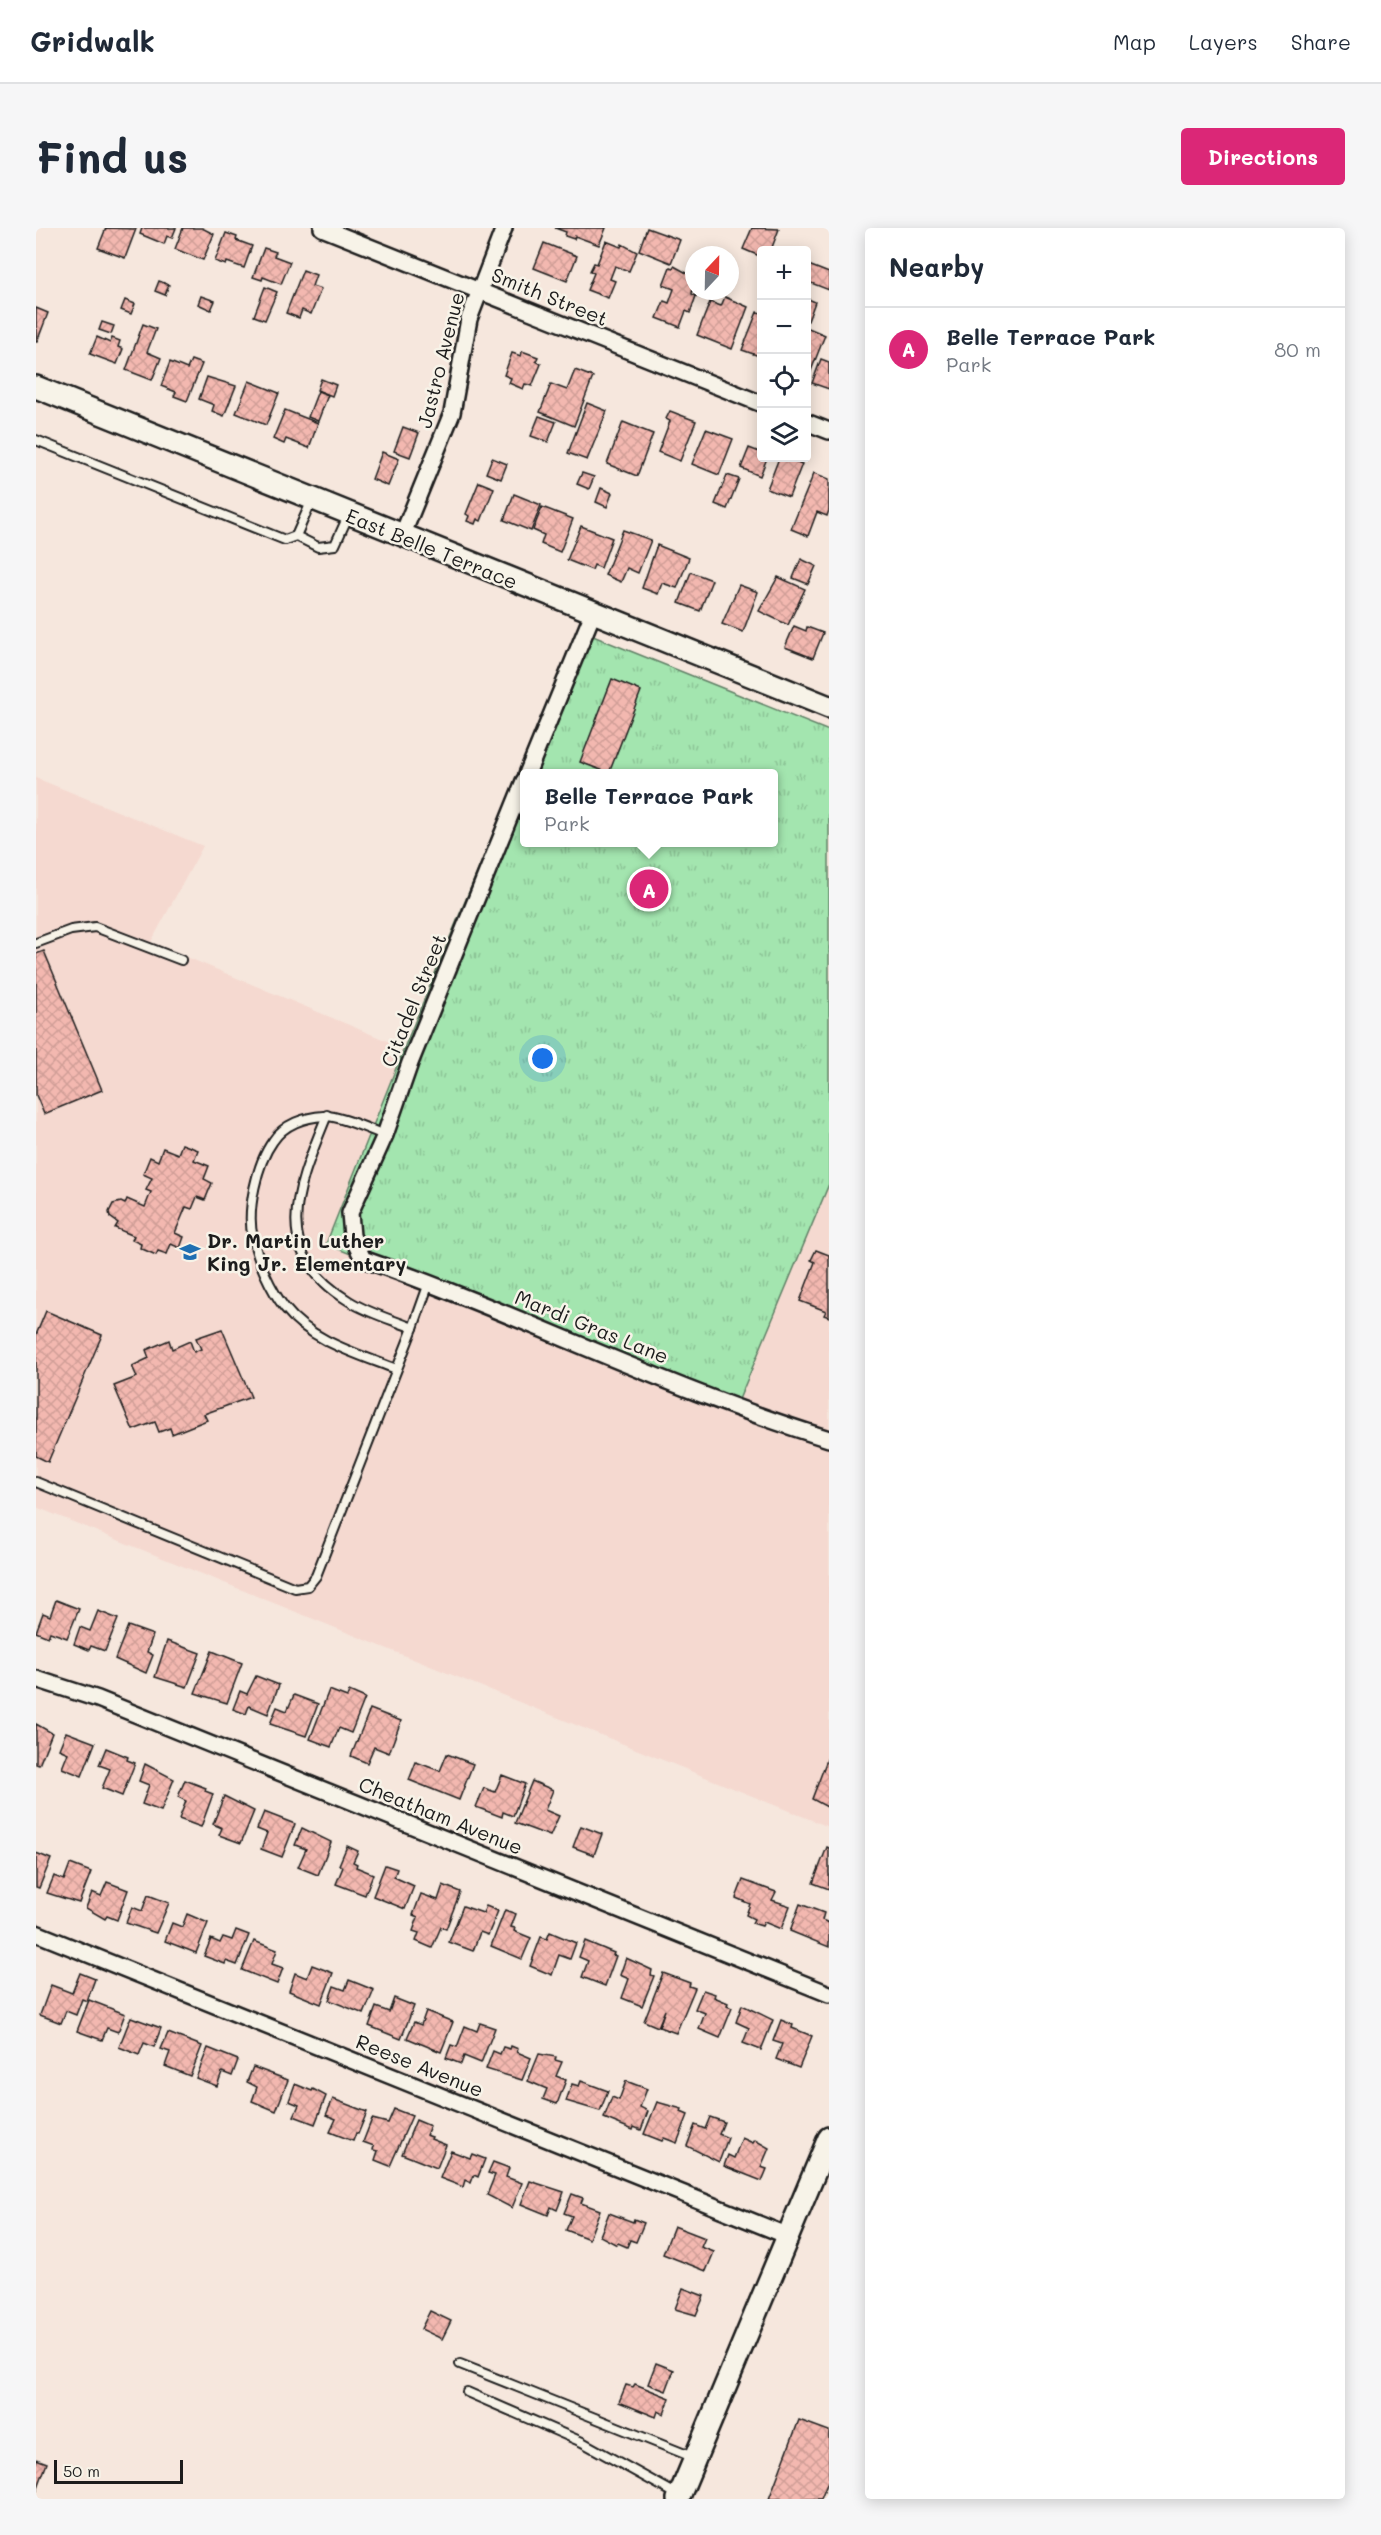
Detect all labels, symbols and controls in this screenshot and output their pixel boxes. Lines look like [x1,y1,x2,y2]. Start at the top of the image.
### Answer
text: Gridwalk [30,23,155,59]
text: Map [1113,28,1156,55]
text: Layers [1189,28,1258,55]
text: Share [1291,28,1351,55]
button: Directions [1181,128,1345,185]
text: Find us [36,129,188,184]
north arrow [685,246,739,300]
map controls [757,246,811,462]
button: + [757,246,811,300]
text: Nearby [889,250,984,284]
street label: Smith Street [488,261,612,331]
street label: Jastro Avenue [411,289,469,431]
button: − [757,300,811,354]
text: Belle Terrace Park [946,322,1155,351]
text: A [902,336,915,362]
text: 80 m [1274,336,1321,362]
text: Park [946,351,991,377]
button: locate [757,354,811,408]
button: layers [757,408,811,462]
street label: East Belle Terrace [342,502,522,594]
popup [520,769,778,847]
text: Belle Terrace Park [544,781,754,810]
text: Park [544,810,590,836]
pin: A [630,866,668,912]
street label: Citadel Street [374,929,452,1071]
your location [528,1044,557,1073]
place label: Dr. Martin Luther King Jr. Elementary [207,1227,406,1276]
school or university icon: Dr. Martin Luther King Jr. Elementary [178,1240,202,1264]
street label: Mardi Gras Lane [511,1283,673,1369]
street label: Cheatham Avenue [355,1770,527,1860]
street label: Reese Avenue [352,2028,488,2102]
scale bar [54,2457,183,2484]
text: 50 m [63,2460,100,2481]

